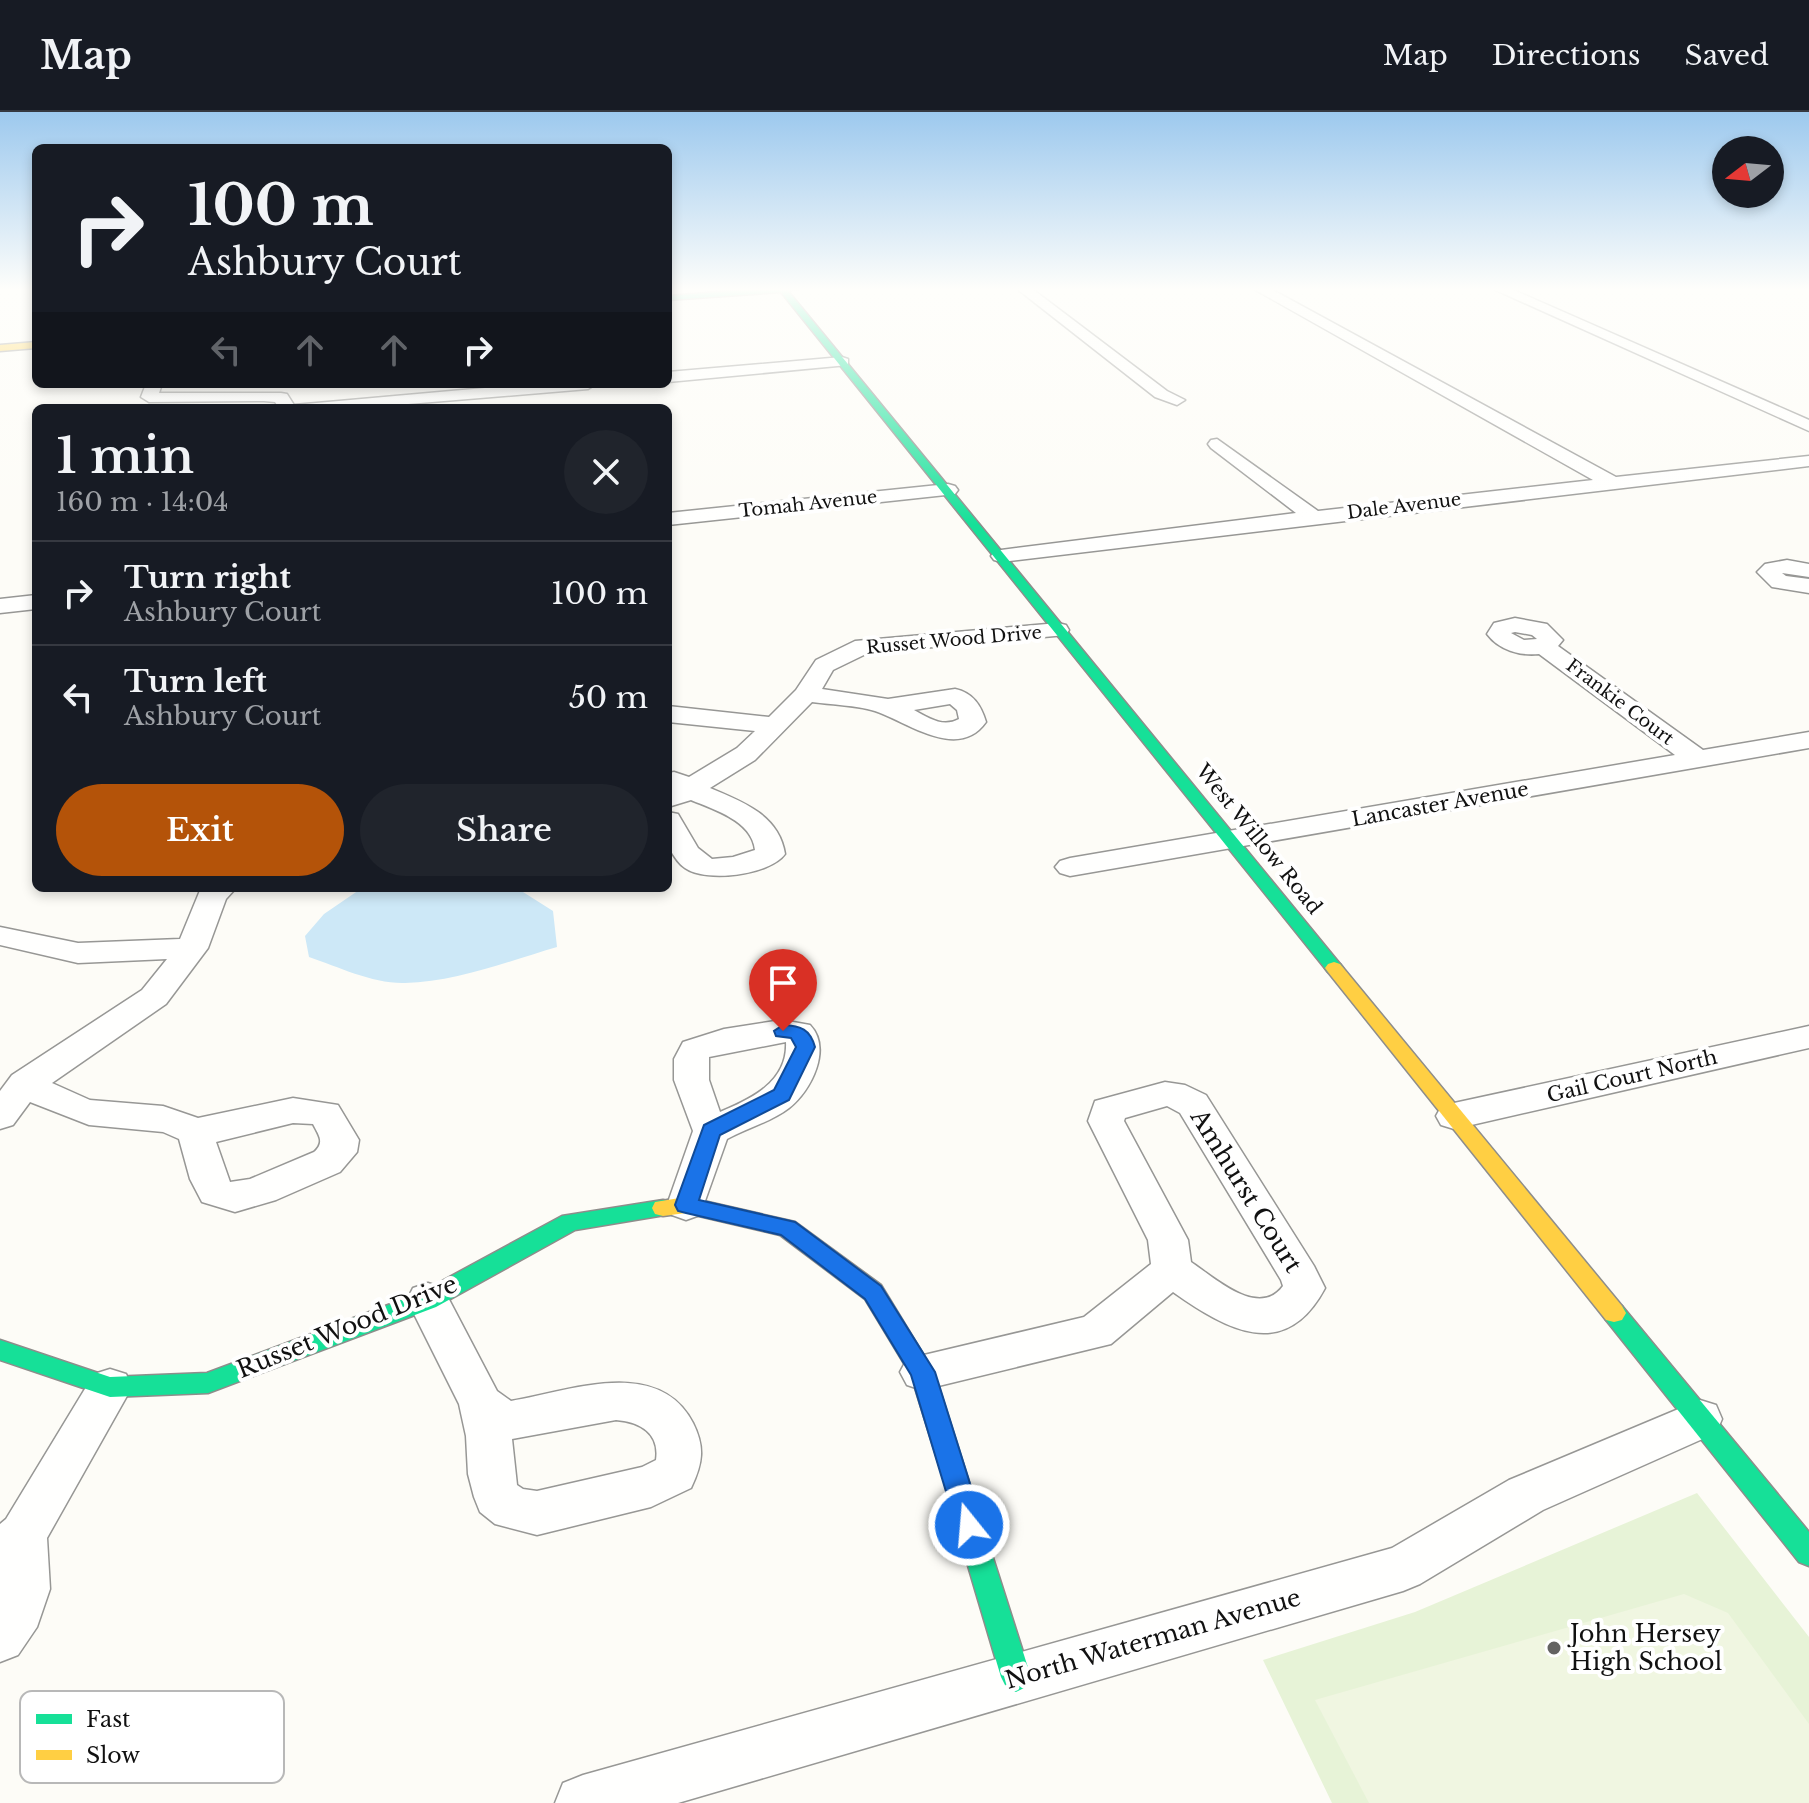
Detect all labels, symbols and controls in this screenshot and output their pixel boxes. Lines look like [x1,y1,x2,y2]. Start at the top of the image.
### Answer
text: Map [40,32,132,79]
text: Map [1383,38,1448,73]
text: Directions [1492,38,1641,73]
text: Saved [1685,38,1769,73]
north arrow [1712,136,1784,208]
map controls [1712,136,1784,208]
text: 100 m [188,171,374,240]
icon: right [56,176,160,280]
text: Ashbury Court [188,240,461,285]
icon: left [204,328,248,372]
icon: ahead [288,328,332,372]
icon: ahead [372,328,416,372]
icon: right [456,328,500,372]
text: 1 min [56,426,194,486]
button: close [564,430,648,514]
text: 160 m · 14:04 [56,486,229,518]
street label: Tomah Avenue [738,486,878,522]
street label: Dale Avenue [1346,488,1462,524]
text: Turn right [124,559,291,596]
icon: right [56,571,100,615]
text: 100 m [551,575,648,612]
text: Ashbury Court [124,596,321,628]
street label: Russet Wood Drive [865,621,1043,659]
street label: Frankie Court [1562,654,1678,750]
text: Turn left [124,663,267,700]
icon: left [56,675,100,719]
text: 50 m [569,679,648,716]
text: Ashbury Court [124,700,321,732]
street label: West Willow Road [1190,758,1327,919]
street label: Lancaster Avenue [1350,777,1530,831]
button: Exit [56,784,344,876]
button: Share [360,784,648,876]
pin [749,949,817,1031]
icon: arrive [761,961,805,1005]
street label: Gail Court North [1544,1045,1720,1107]
street label: Amhurst Court [1184,1103,1308,1278]
street label: Russet Wood Drive [232,1269,461,1384]
position arrow [927,1483,1011,1567]
street label: North Waterman Avenue [1002,1582,1304,1695]
place label: John Hersey High School [1567,1619,1722,1676]
marker: John Hersey High School [1545,1639,1563,1657]
legend [20,1691,284,1783]
text: Fast [86,1706,131,1733]
text: Slow [86,1742,140,1769]

